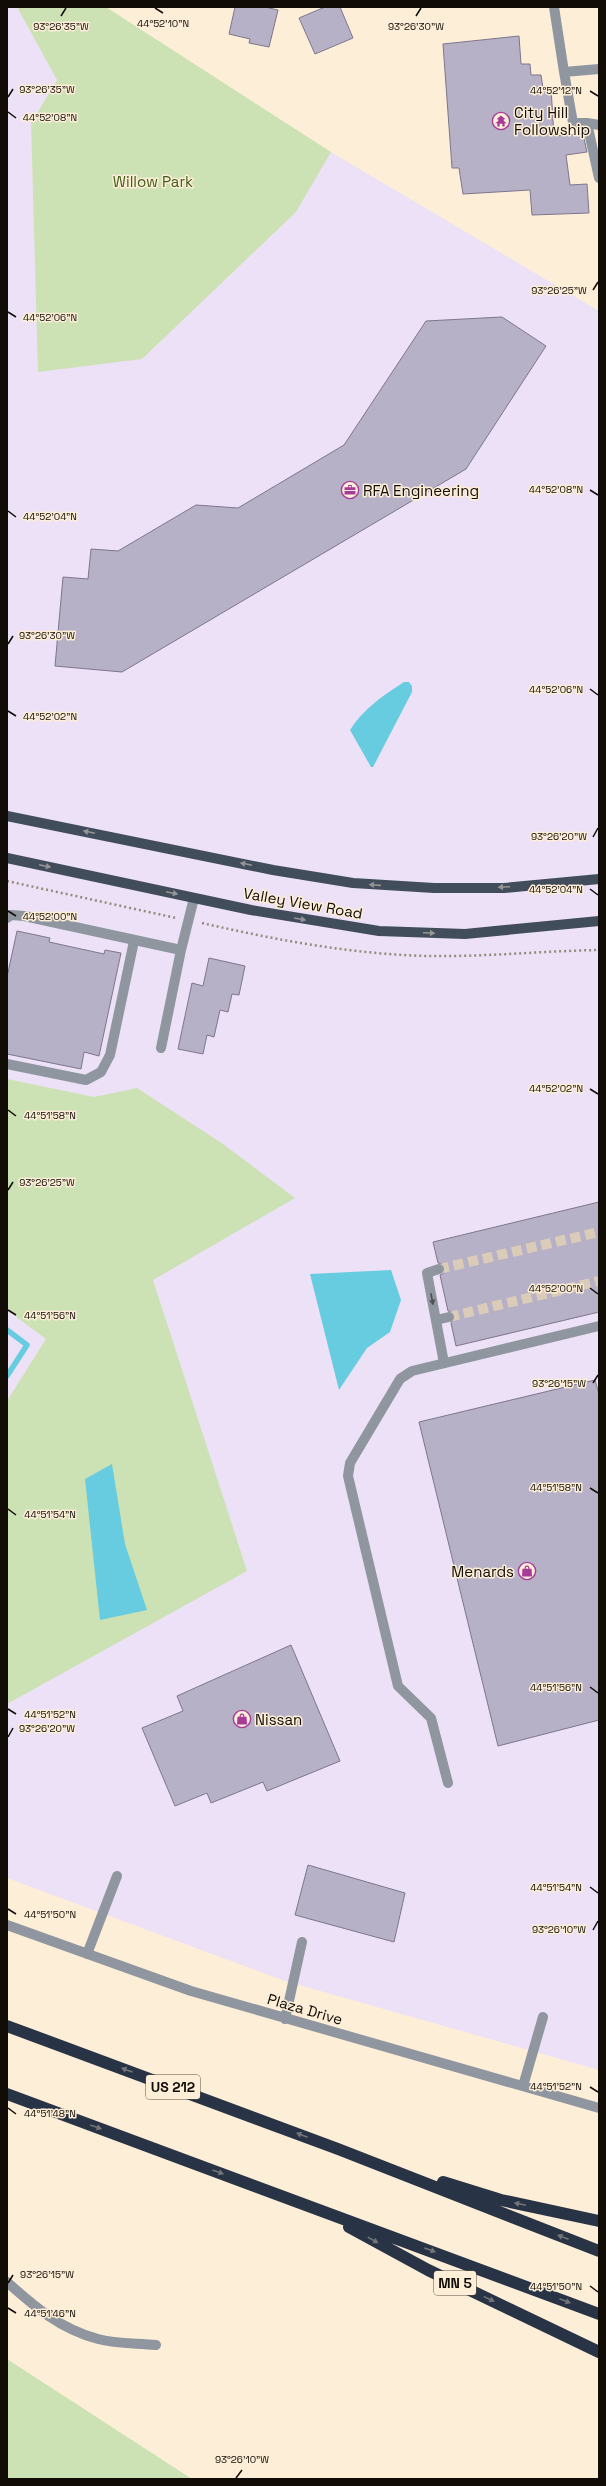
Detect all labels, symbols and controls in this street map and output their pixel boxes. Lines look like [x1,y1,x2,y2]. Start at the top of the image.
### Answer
text: 44°52'10"N [137,17,189,30]
text: 93°26'35"W [33,20,89,33]
text: 93°26'30"W [388,20,444,33]
text: 93°26'35"W [19,83,75,96]
text: 44°52'12"N [530,84,582,97]
place label: City Hill Followship [514,103,590,139]
text: 44°52'08"N [23,111,77,124]
temple icon: City Hill Followship [491,111,511,131]
park label: Willow Park [113,172,193,191]
text: 93°26'25"W [531,284,587,297]
text: 44°52'06"N [23,311,77,324]
office icon: RFA Engineering [340,480,360,500]
place label: RFA Engineering [363,481,479,500]
text: 44°52'08"N [529,483,583,496]
text: 44°52'04"N [23,510,77,523]
text: 93°26'30"W [19,629,75,642]
text: 44°52'06"N [529,683,583,696]
text: 44°52'02"N [23,710,77,723]
one-way arrow [83,828,95,834]
text: 93°26'20"W [531,830,587,843]
one-way arrow [240,861,252,867]
one-way arrow [39,863,51,869]
one-way arrow [369,881,381,888]
street label: Valley View Road [242,883,364,923]
text: 44°52'04"N [529,883,583,896]
one-way arrow [498,884,510,891]
one-way arrow [166,891,178,897]
text: 44°52'00"N [23,910,77,923]
one-way arrow [294,916,306,922]
one-way arrow [423,929,435,936]
text: 44°52'02"N [529,1082,583,1095]
text: 44°51'58"N [24,1109,76,1122]
text: 93°26'25"W [19,1176,75,1189]
text: 44°52'00"N [529,1282,583,1295]
one-way arrow [429,1292,435,1305]
text: 44°51'56"N [24,1309,76,1322]
text: 93°26'15"W [532,1377,586,1390]
text: 44°51'58"N [530,1481,582,1494]
text: 44°51'54"N [24,1508,76,1521]
shop icon: Menards [517,1561,537,1581]
place label: Menards [451,1562,514,1581]
text: 44°51'56"N [530,1681,582,1694]
text: 44°51'52"N [24,1708,76,1721]
shop icon: Nissan [232,1709,252,1729]
place label: Nissan [255,1710,302,1729]
text: 93°26'20"W [19,1722,75,1735]
text: 44°51'54"N [530,1881,582,1894]
text: 44°51'50"N [24,1908,76,1921]
text: 93°26'10"W [532,1923,586,1936]
street label: Plaza Drive [265,1989,345,2029]
one-way arrow [121,2067,133,2073]
road number: US 212 [146,2075,200,2099]
text: 44°51'52"N [530,2080,582,2093]
text: 44°51'48"N [24,2107,76,2120]
one-way arrow [91,2124,103,2130]
one-way arrow [295,2132,307,2138]
one-way arrow [212,2170,224,2176]
one-way arrow [514,2201,526,2207]
one-way arrow [556,2233,568,2239]
one-way arrow [367,2237,379,2243]
one-way arrow [425,2247,437,2253]
text: 93°26'15"W [20,2268,74,2281]
road number: MN 5 [434,2271,476,2295]
text: 44°51'50"N [530,2280,582,2293]
one-way arrow [483,2296,495,2302]
one-way arrow [559,2298,571,2304]
text: 44°51'46"N [24,2307,76,2320]
text: 93°26'10"W [215,2453,269,2466]

